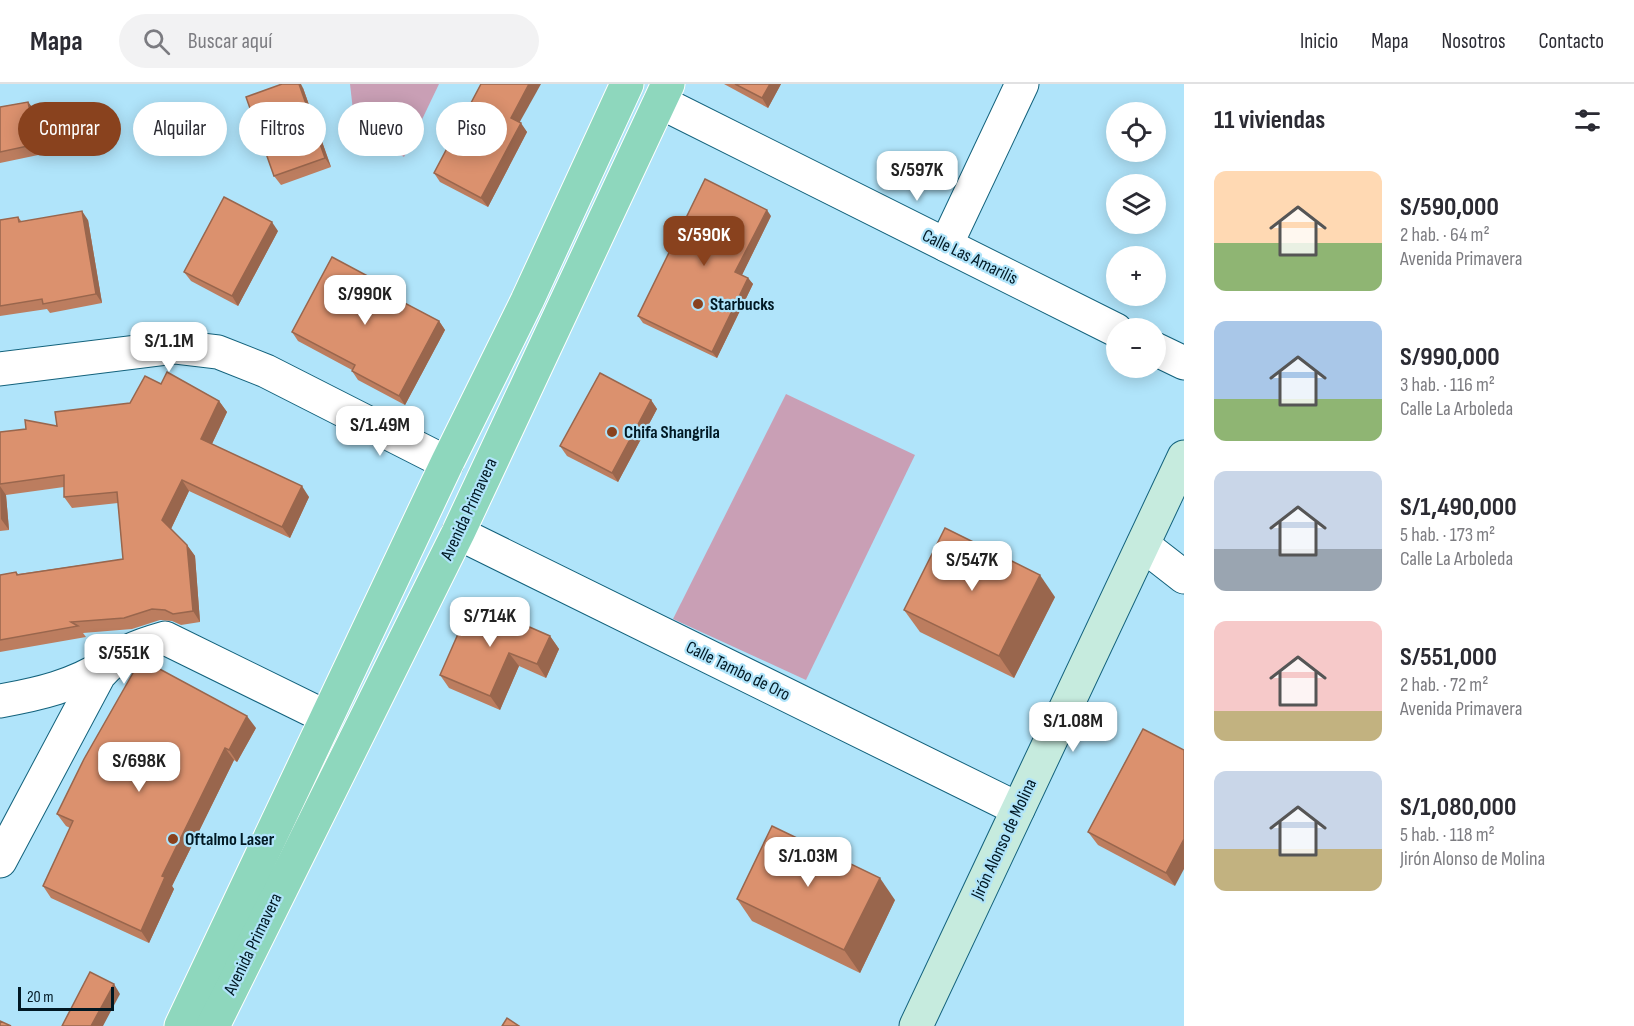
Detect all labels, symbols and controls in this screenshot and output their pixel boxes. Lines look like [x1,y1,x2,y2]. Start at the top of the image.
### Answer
search box [119,14,539,68]
text: Mapa [30,25,83,58]
icon: search [140,25,173,58]
text: Buscar aquí [188,28,272,55]
text: Inicio [1300,29,1338,54]
text: Mapa [1371,29,1409,54]
text: Nosotros [1442,29,1506,54]
text: Contacto [1539,29,1604,54]
chip: Comprar [18,102,121,156]
chip: Alquilar [133,102,227,156]
chip: Filtros [239,102,326,156]
chip: Nuevo [338,102,424,156]
chip: Piso [436,102,507,156]
map controls [1106,102,1166,378]
button: locate [1106,102,1166,162]
icon: filters [1571,104,1604,137]
text: 11 viviendas [1214,105,1325,136]
pin: S/597K [868,151,966,202]
text: S/597K [891,158,943,182]
button: layers [1106,174,1166,234]
text: S/590,000 [1400,192,1499,223]
icon: home [1262,195,1334,267]
pin: S/590K [655,216,753,267]
text: S/590K [677,223,731,247]
text: 2 hab. · 64 m² [1400,223,1490,247]
street label: Calle Las Amarilis [919,225,1021,289]
button: + [1106,246,1166,306]
text: Avenida Primavera [1400,247,1522,271]
pin: S/990K [316,275,414,326]
text: S/990K [338,282,392,306]
place label: Starbucks [710,294,775,315]
marker: Starbucks [691,297,705,311]
button: − [1106,318,1166,378]
pin: S/1.1M [120,322,218,373]
text: S/1.1M [144,329,194,353]
text: S/990,000 [1400,342,1500,373]
icon: home [1262,345,1334,417]
text: 3 hab. · 116 m² [1400,373,1495,397]
text: Calle La Arboleda [1400,397,1513,421]
pin: S/1.49M [325,406,435,457]
text: S/1.49M [350,413,410,437]
place label: Chifa Shangrila [624,422,720,443]
marker: Chifa Shangrila [605,425,619,439]
street label: Avenida Primavera [436,455,502,564]
text: S/1,490,000 [1400,492,1517,523]
icon: home [1262,495,1334,567]
text: 5 hab. · 173 m² [1400,523,1495,547]
pin: S/547K [923,541,1021,592]
text: Calle La Arboleda [1400,547,1513,571]
text: S/547K [946,548,998,572]
pin: S/714K [441,597,539,648]
text: S/714K [464,604,516,628]
pin: S/551K [75,634,173,685]
street label: Calle Tambo de Oro [682,637,794,705]
text: S/551K [98,641,150,665]
text: S/551,000 [1400,642,1497,673]
icon: home [1262,645,1334,717]
text: 2 hab. · 72 m² [1400,673,1488,697]
text: Avenida Primavera [1400,697,1522,721]
pin: S/1.08M [1018,702,1128,753]
text: S/1.08M [1043,709,1103,733]
pin: S/698K [90,742,188,793]
text: S/698K [112,749,166,773]
street label: Jirón Alonso de Molina [966,775,1041,904]
text: S/1,080,000 [1400,792,1516,823]
icon: home [1262,795,1334,867]
text: 5 hab. · 118 m² [1400,823,1495,847]
place label: Oftalmo Laser [185,829,275,850]
marker: Oftalmo Laser [166,832,180,846]
pin: S/1.03M [753,837,863,888]
text: S/1.03M [778,844,838,868]
text: Jirón Alonso de Molina [1400,847,1545,871]
street label: Avenida Primavera [219,890,287,999]
scale bar [18,984,114,1012]
text: 20 m [27,988,54,1007]

